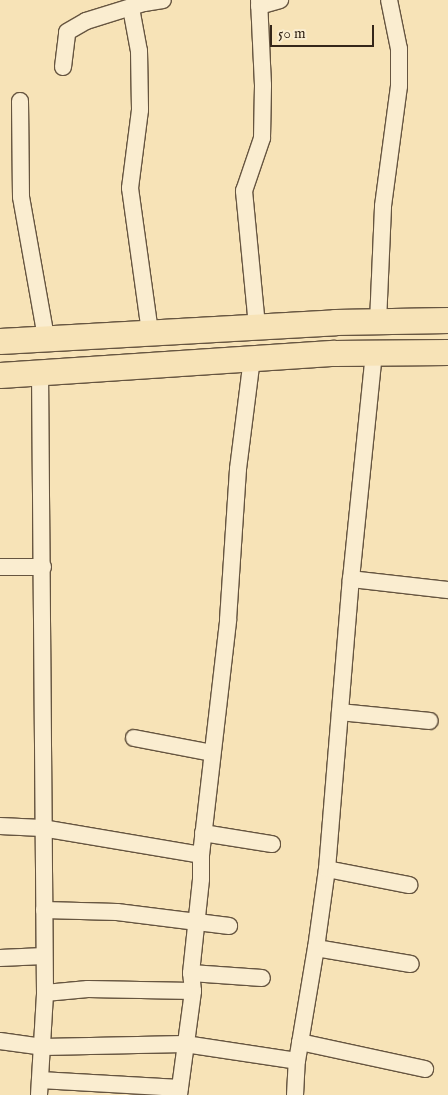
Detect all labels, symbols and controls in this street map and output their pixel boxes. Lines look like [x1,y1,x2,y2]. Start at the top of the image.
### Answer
scale bar [273,15,377,47]
text: 50 m [278,24,306,43]

